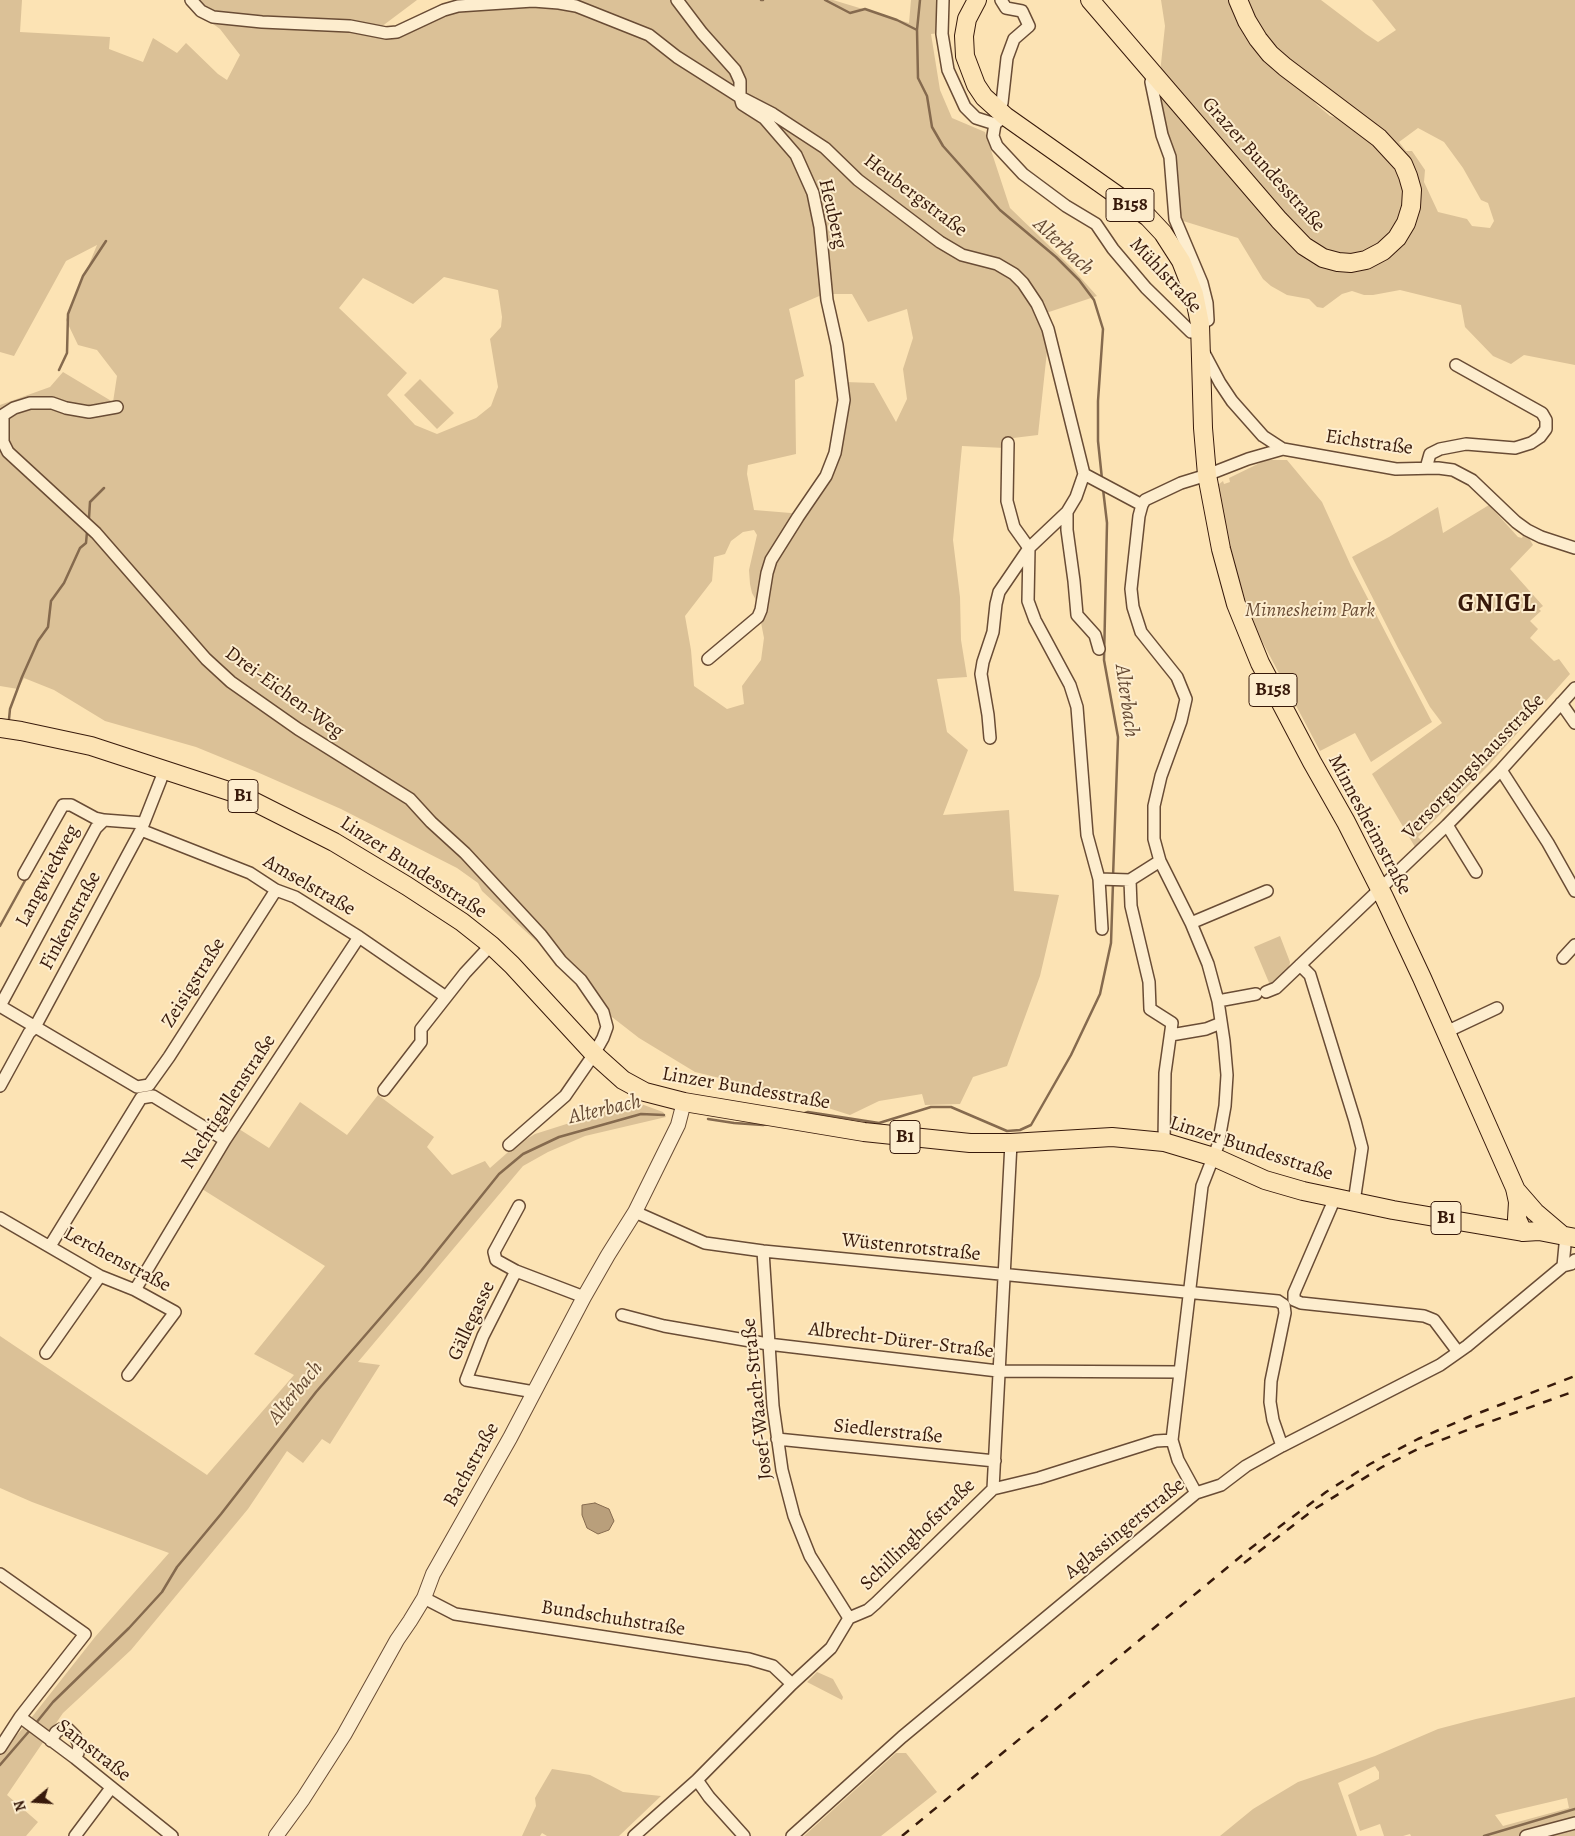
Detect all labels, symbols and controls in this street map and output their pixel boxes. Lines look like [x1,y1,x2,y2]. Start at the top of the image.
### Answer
street label: Grazer Bundesstraße [1196,93,1330,237]
street label: Heubergstraße [858,149,972,243]
street label: Heuberg [812,177,852,251]
road number: B158 [1106,188,1154,222]
water label: Alterbach [1027,213,1099,281]
street label: Mühlstraße [1124,233,1206,319]
street label: Eichstraße [1324,425,1414,461]
district label: GNIGL [1457,590,1537,620]
park label: Minnesheim Park [1245,599,1375,623]
street label: Drei-Eichen-Weg [220,642,348,744]
water label: Alterbach [1108,663,1144,739]
road number: B158 [1249,674,1297,706]
street label: Versorgungshausstraße [1398,689,1550,845]
street label: Minnesheimstraße [1322,751,1416,899]
road number: B1 [228,779,258,812]
street label: Linzer Bundesstraße [335,812,491,924]
street label: Langwiedweg [11,821,85,931]
street label: Amselstraße [259,850,359,922]
street label: Finkenstraße [35,868,107,974]
street label: Zeisigstraße [157,934,231,1032]
street label: Nachtigallenstraße [177,1030,281,1174]
street label: Linzer Bundesstraße [660,1062,832,1116]
water label: Alterbach [566,1089,644,1131]
street label: Linzer Bundesstraße [1166,1111,1336,1187]
road number: B1 [890,1120,920,1154]
road number: B1 [1431,1202,1461,1234]
street label: Lerchenstraße [59,1222,175,1298]
street label: Wüstenrotstraße [840,1229,982,1267]
street label: Gällegasse [443,1277,501,1365]
street label: Josef-Waach-Straße [738,1317,778,1481]
street label: Albrecht-Dürer-Straße [807,1318,995,1364]
water label: Alterbach [263,1356,329,1430]
street label: Siedlerstraße [832,1414,944,1450]
street label: Bachstraße [439,1419,505,1511]
street label: Aglassingerstraße [1060,1473,1190,1585]
street label: Schillinghofstraße [855,1474,981,1596]
street label: Bundschuhstraße [539,1596,687,1642]
street label: Samstraße [51,1714,135,1788]
north arrow [10,1776,60,1826]
text: N [10,1798,31,1814]

